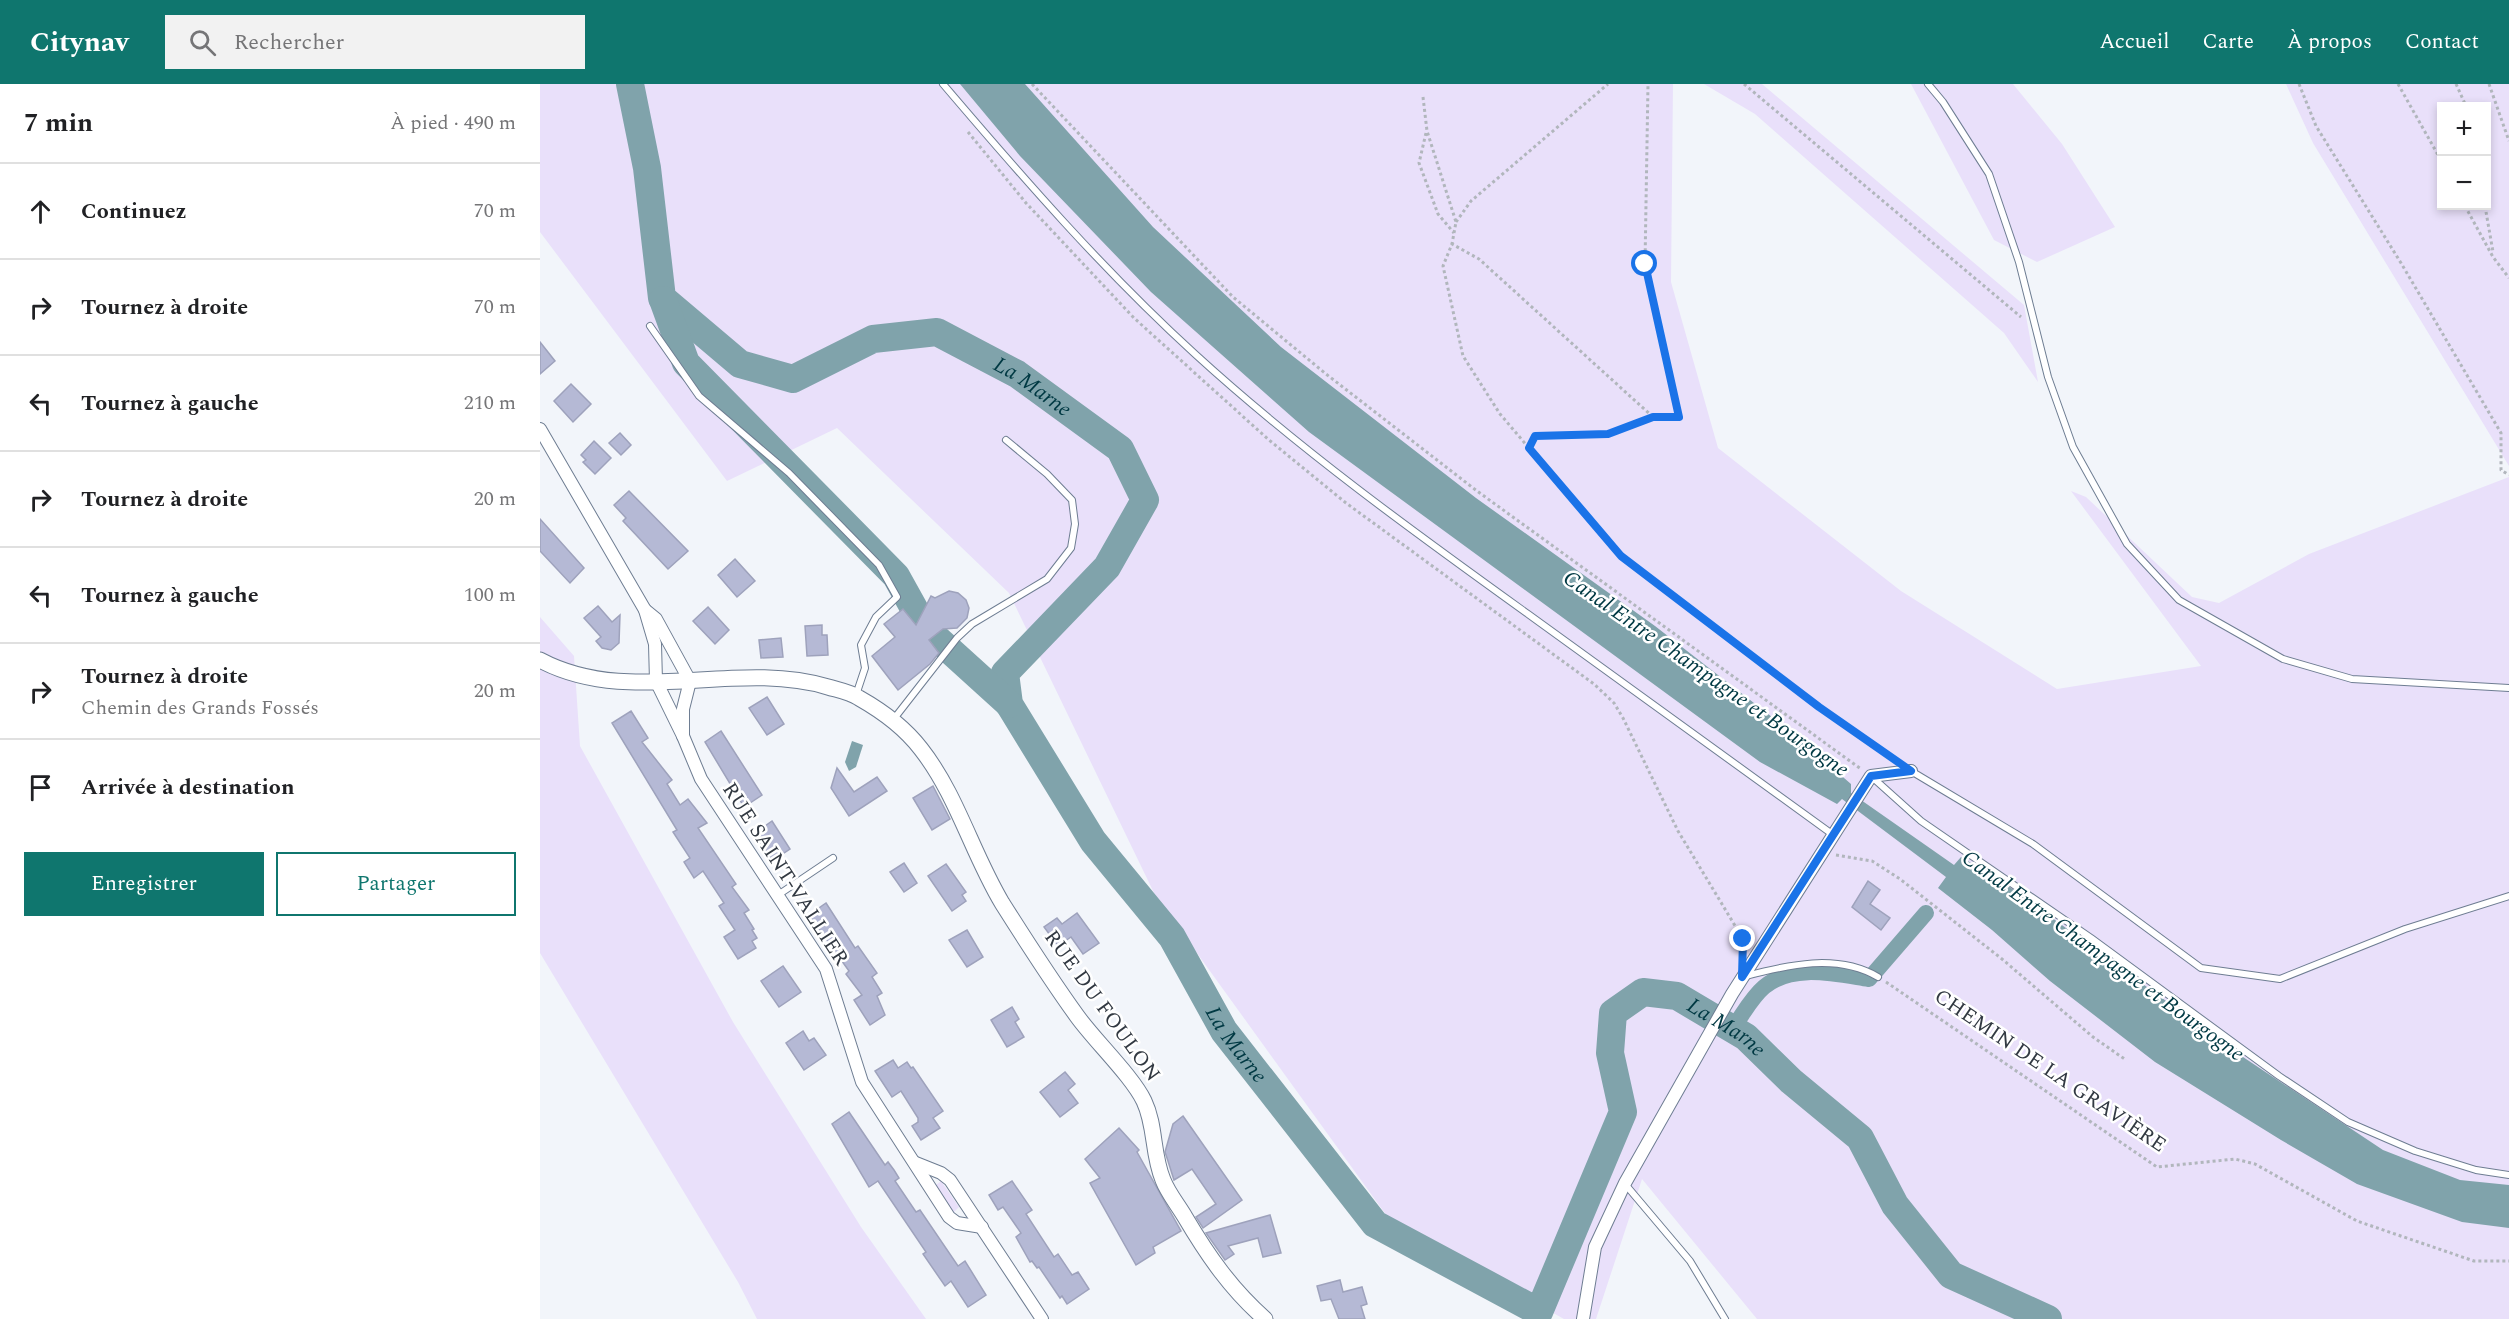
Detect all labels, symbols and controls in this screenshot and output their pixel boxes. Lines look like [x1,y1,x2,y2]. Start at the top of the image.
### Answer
search box [165,15,585,69]
text: Citynav [30,21,129,64]
icon: search [186,26,219,59]
text: Rechercher [234,26,344,59]
text: Accueil [2099,26,2170,58]
text: Carte [2203,26,2254,58]
text: À propos [2287,26,2372,58]
text: Contact [2405,26,2479,58]
map controls [2437,102,2491,210]
button: + [2437,102,2491,156]
text: 7 min [24,103,93,143]
text: À pied · 490 m [390,108,516,138]
button: − [2437,156,2491,210]
icon: ahead [24,195,57,228]
text: Continuez [81,195,187,228]
text: 70 m [474,196,516,226]
route start [1631,250,1657,276]
icon: right [24,291,57,324]
text: Tournez à droite [81,291,248,324]
text: 70 m [474,292,516,322]
water label: La Marne [988,348,1079,425]
icon: left [24,387,57,420]
text: Tournez à gauche [81,387,259,420]
text: 210 m [464,388,516,418]
icon: right [24,483,57,516]
text: Tournez à droite [81,483,248,516]
text: 20 m [474,484,516,514]
water label: Canal Entre Champagne et Bourgogne [1556,562,1856,786]
icon: left [24,579,57,612]
text: Tournez à gauche [81,579,259,612]
text: 100 m [464,580,516,610]
text: Tournez à droite [81,660,248,693]
icon: right [24,675,57,708]
text: 20 m [474,676,516,706]
text: Chemin des Grands Fossés [81,693,319,723]
icon: arrive [24,771,57,804]
text: Arrivée à destination [81,771,295,804]
street label: RUE SAINT-VALLIER [714,776,856,972]
water label: Canal Entre Champagne et Bourgogne [1955,842,2251,1070]
button: Enregistrer [24,852,264,916]
button: Partager [276,852,516,916]
street label: RUE DU FOULON [1036,923,1168,1089]
route end [1729,925,1755,951]
street label: CHEMIN DE LA GRAVIÈRE [1927,981,2173,1161]
water label: La Marne [1681,989,1774,1065]
water label: La Marne [1197,1000,1275,1090]

